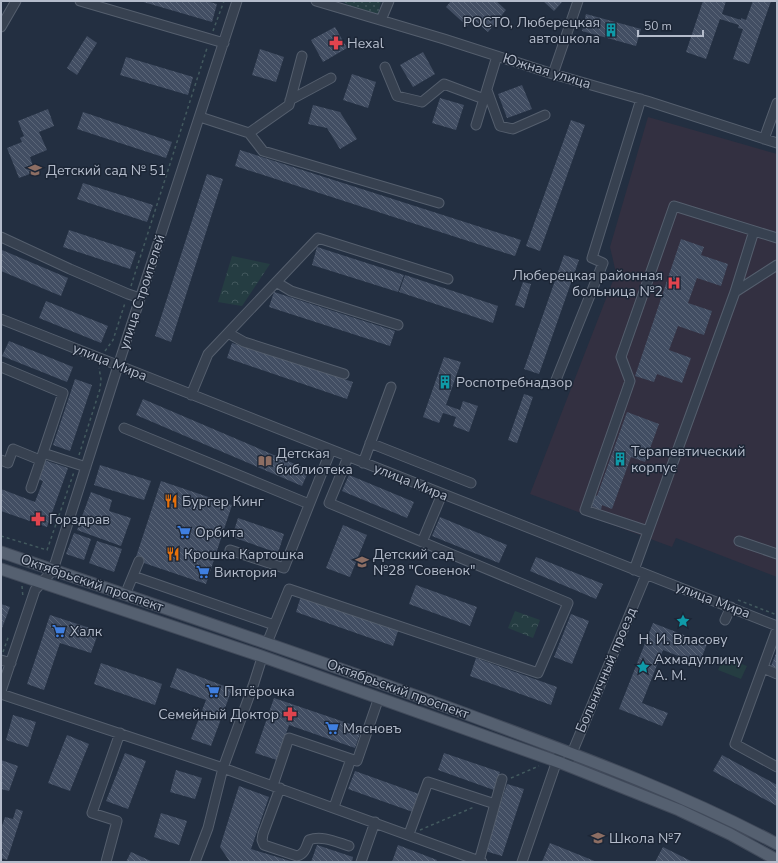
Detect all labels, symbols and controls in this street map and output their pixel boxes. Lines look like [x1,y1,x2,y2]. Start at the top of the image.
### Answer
scale bar [638,12,703,38]
place label: РОСТО, Люберецкая автошкола [463,13,600,48]
text: 50 m [644,18,672,34]
building icon: РОСТО, Люберецкая автошкола [603,22,619,38]
place label: Hexal [347,34,385,53]
pharmacy icon: Hexal [328,35,344,51]
street label: Южная улица [501,49,593,93]
place label: Детский сад № 51 [46,161,166,180]
school or university icon: Детский сад № 51 [27,162,43,178]
street label: улица Строителей [114,232,170,352]
place label: Люберецкая районная больница №2 [513,266,663,301]
hospital icon: Люберецкая районная больница №2 [666,275,682,291]
street label: улица Мира [70,338,150,386]
place label: Роспотребнадзор [456,373,573,392]
building icon: Роспотребнадзор [437,374,453,390]
place label: Терапевтический корпус [631,442,745,477]
place label: Детская библиотека [276,444,353,479]
building icon: Терапевтический корпус [612,451,628,467]
library icon: Детская библиотека [257,453,273,469]
street label: улица Мира [371,458,451,506]
place label: Бургер Кинг [182,492,264,511]
restaurant icon: Бургер Кинг [163,493,179,509]
place label: Горздрав [49,510,110,529]
pharmacy icon: Горздрав [30,511,46,527]
place label: Орбита [195,523,244,542]
supermarket icon: Орбита [176,524,192,540]
place label: Крошка Картошка [184,545,304,564]
place label: Детский сад №28 "Совенок" [373,545,475,580]
restaurant icon: Крошка Картошка [165,546,181,562]
street label: Октябрьский проспект [18,550,167,617]
school or university icon: Детский сад №28 "Совенок" [354,554,370,570]
place label: Виктория [214,563,277,582]
supermarket icon: Виктория [195,564,211,580]
street label: улица Мира [673,577,753,623]
street label: Больничный проезд [571,604,641,736]
place icon: Н. И. Власову [675,613,691,629]
place label: Халк [70,622,103,641]
supermarket icon: Халк [51,623,67,639]
place label: Н. И. Власову [638,630,728,649]
place label: Ахмадуллину А. М. [654,650,744,685]
street label: Октябрьский проспект [324,654,472,724]
place icon: Ахмадуллину А. М. [635,659,651,675]
place label: Пятёрочка [224,682,295,701]
supermarket icon: Пятёрочка [205,683,221,699]
place label: Семейный Доктор [158,705,279,724]
pharmacy icon: Семейный Доктор [282,706,298,722]
place label: Мясновъ [343,719,402,738]
supermarket icon: Мясновъ [324,720,340,736]
place label: Школа №7 [609,829,682,848]
school or university icon: Школа №7 [590,830,606,846]

